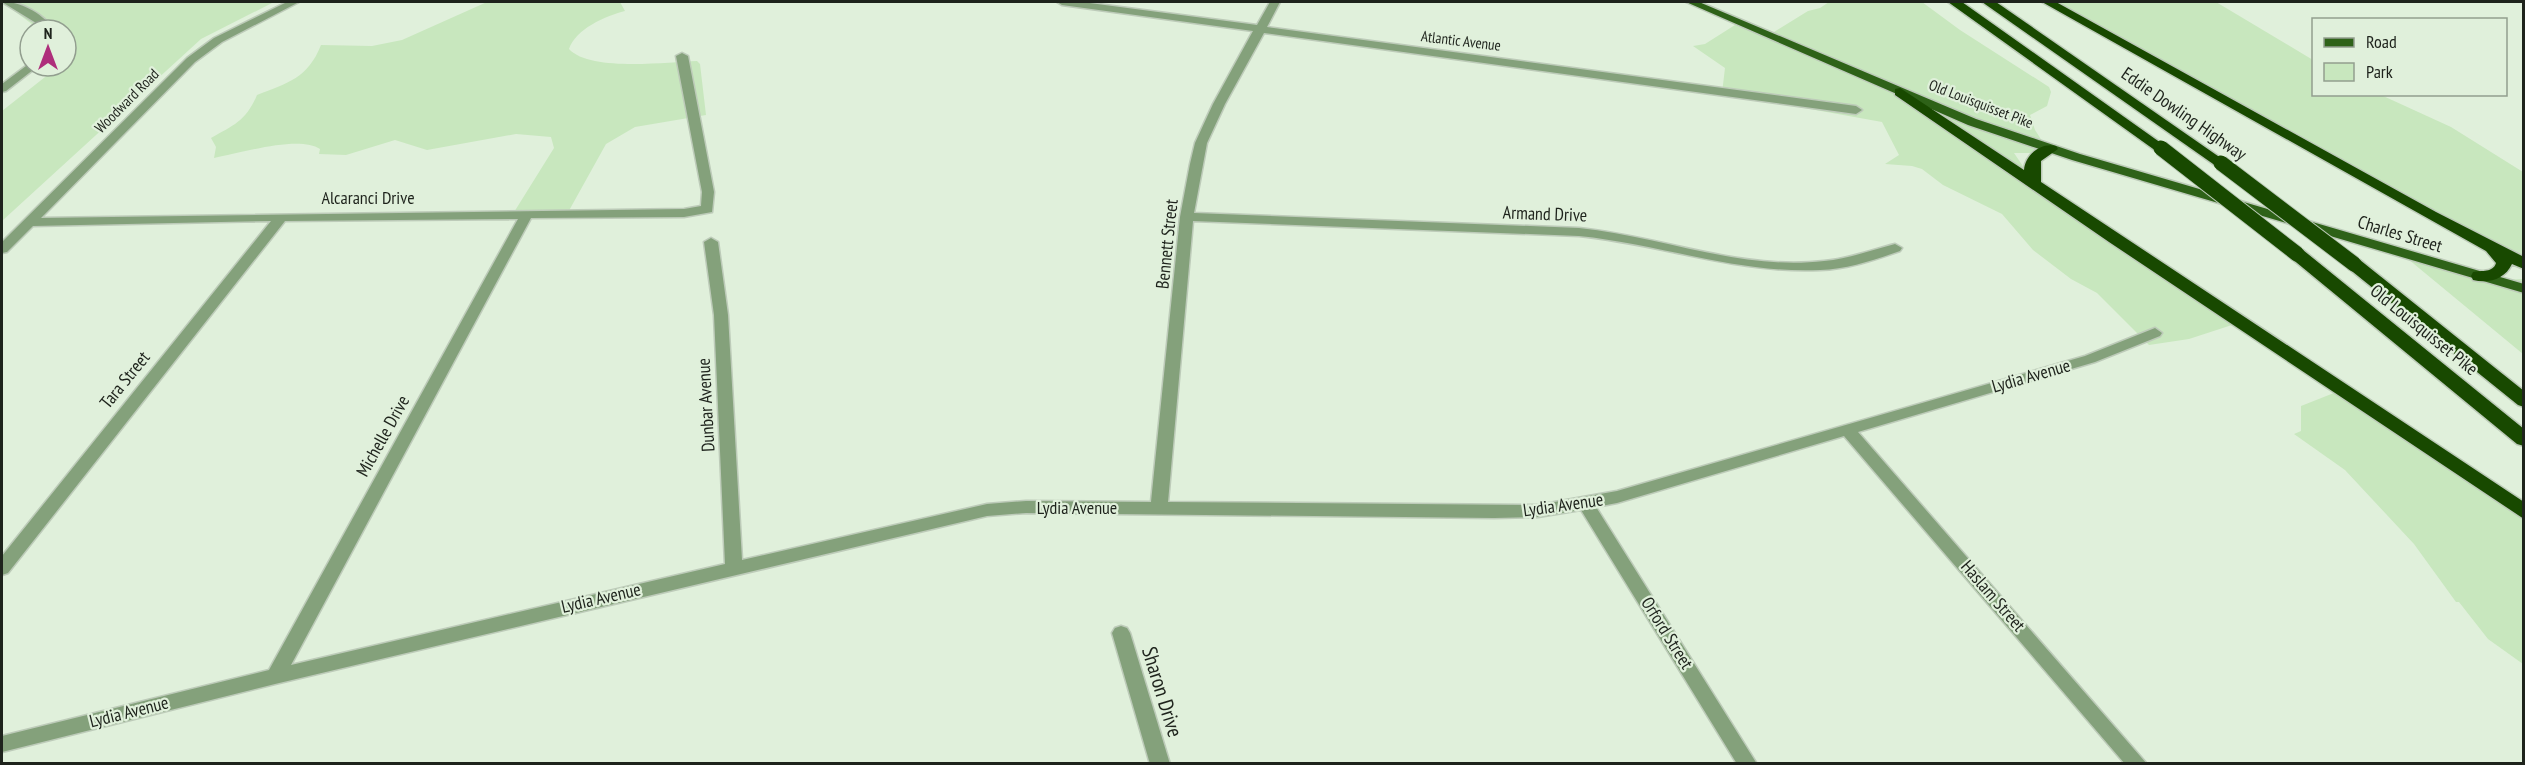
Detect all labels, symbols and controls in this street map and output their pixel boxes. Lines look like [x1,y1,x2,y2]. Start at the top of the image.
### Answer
north arrow [18,18,78,78]
legend [2312,18,2507,96]
text: N [44,23,52,43]
street label: Atlantic Avenue [1420,26,1502,55]
text: Road [2366,30,2397,53]
text: Park [2366,60,2393,83]
street label: Eddie Dowling Highway [2117,62,2252,165]
street label: Woodward Road [91,65,163,137]
street label: Old Louisquisset Pike [1926,75,2036,132]
street label: Alcaranci Drive [321,186,415,209]
street label: Bennett Street [1150,198,1183,290]
street label: Armand Drive [1502,201,1588,226]
street label: Charles Street [2355,210,2445,257]
street label: Old Louisquisset Pike [2366,279,2483,380]
street label: Tara Street [95,346,155,413]
street label: Lydia Avenue [1989,353,2073,398]
street label: Dunbar Avenue [692,358,719,453]
street label: Michelle Drive [351,391,414,480]
street label: Lydia Avenue [1521,488,1604,522]
street label: Lydia Avenue [1037,496,1117,519]
street label: Haslam Street [1956,555,2031,636]
street label: Lydia Avenue [559,577,643,618]
street label: Orford Street [1636,592,1699,673]
street label: Sharon Drive [1136,643,1189,740]
street label: Lydia Avenue [87,691,171,732]

